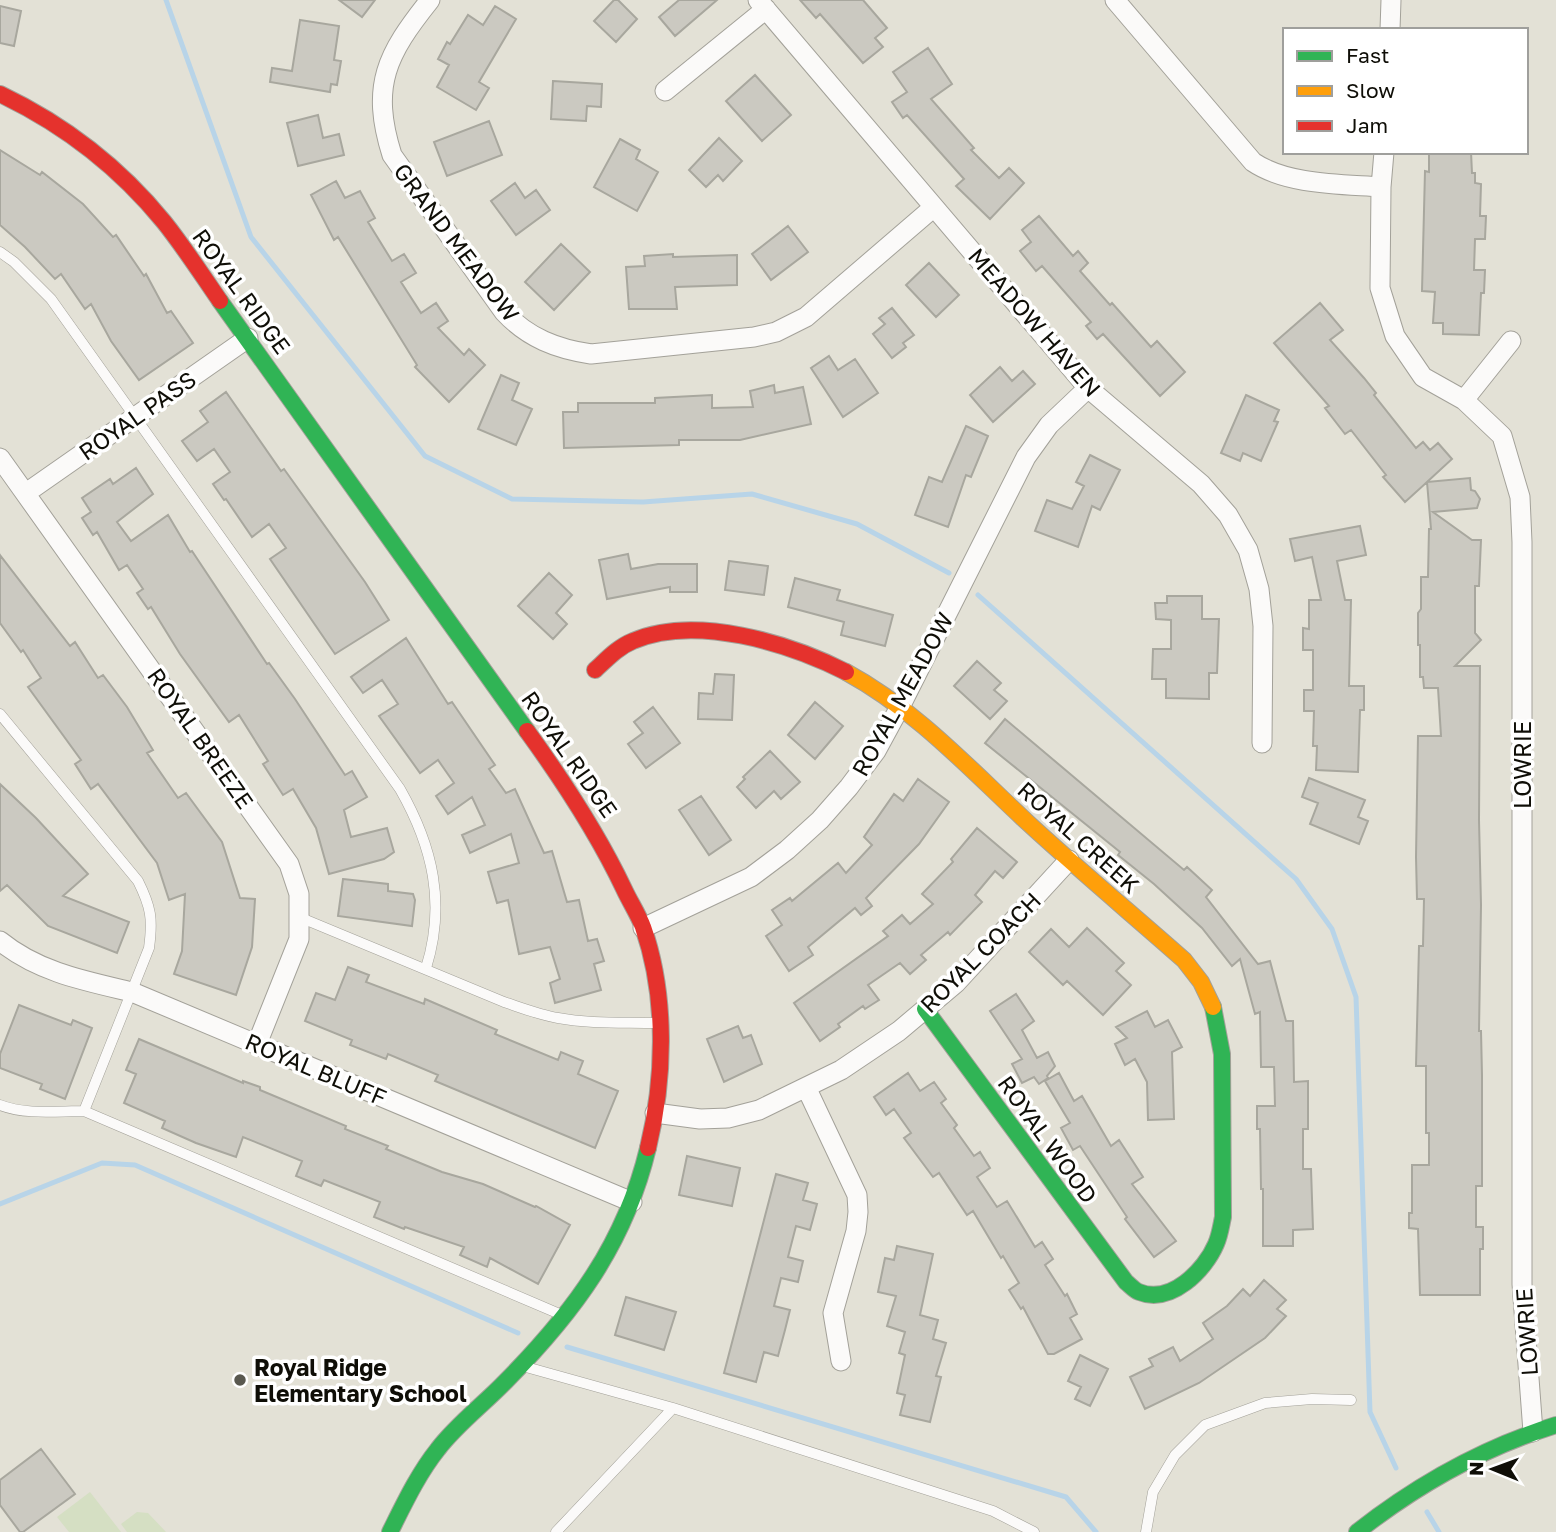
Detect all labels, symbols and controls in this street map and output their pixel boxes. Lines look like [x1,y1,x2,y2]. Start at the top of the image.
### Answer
legend [1283,28,1528,154]
text: Fast [1346,42,1389,68]
text: Slow [1346,77,1395,103]
text: Jam [1346,112,1388,138]
street label: GRAND MEADOW [388,157,526,327]
street label: ROYAL RIDGE [187,223,297,359]
street label: MEADOW HAVEN [963,242,1107,402]
street label: ROYAL PASS [73,364,201,466]
street label: ROYAL MEADOW [845,607,959,781]
street label: ROYAL BREEZE [142,662,260,814]
street label: ROYAL RIDGE [516,685,624,823]
street label: LOWRIE [1508,721,1536,809]
street label: ROYAL CREEK [1012,775,1146,899]
street label: ROYAL COACH [914,886,1046,1018]
street label: ROYAL BLUFF [241,1027,391,1111]
street label: ROYAL WOOD [992,1070,1104,1208]
street label: LOWRIE [1509,1287,1543,1377]
place label: Royal Ridge Elementary School [254,1353,467,1407]
marker: Royal Ridge Elementary School [232,1372,248,1388]
north arrow [1458,1434,1528,1504]
text: N [1464,1461,1487,1476]

